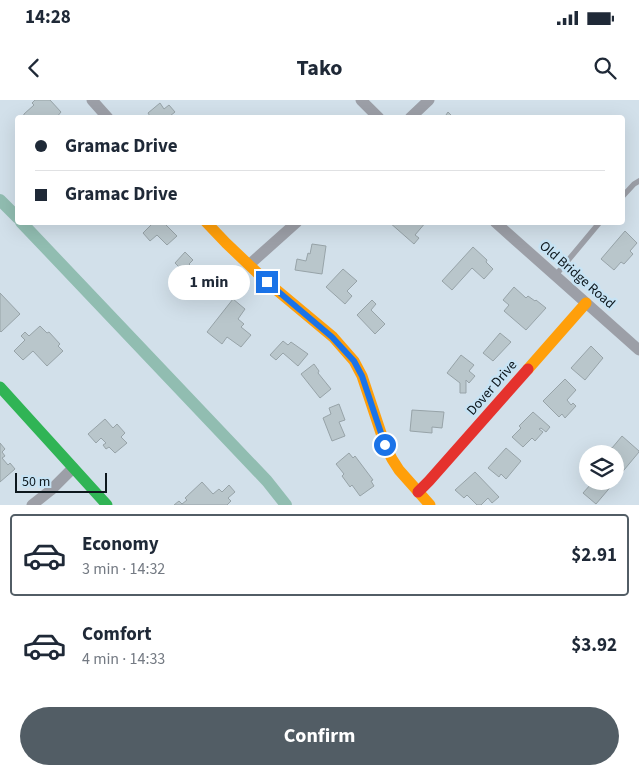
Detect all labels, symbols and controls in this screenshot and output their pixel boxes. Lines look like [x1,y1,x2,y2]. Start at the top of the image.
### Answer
text: 14:28 [25,4,71,31]
text: Tako [296,52,343,84]
icon: back [20,54,48,82]
icon: search [591,54,619,82]
text: Gramac Drive [65,133,178,160]
text: Gramac Drive [65,181,178,208]
street label: Old Bridge Road [535,236,619,314]
callout: 1 min [167,264,250,300]
text: 1 min [190,271,228,293]
route end [256,271,278,293]
street label: Dover Drive [462,356,522,420]
route start [374,434,396,456]
map controls [579,445,624,490]
button: layers [579,445,624,490]
scale bar [15,470,108,493]
text: 50 m [22,472,50,492]
text: Economy [82,531,159,558]
icon: car [22,533,67,578]
text: $2.91 [571,542,617,569]
text: 3 min · 14:32 [82,558,165,580]
text: Comfort [82,621,152,648]
icon: car [22,623,67,668]
text: $3.92 [571,632,617,659]
text: 4 min · 14:33 [82,648,165,670]
button: Confirm [20,707,619,765]

